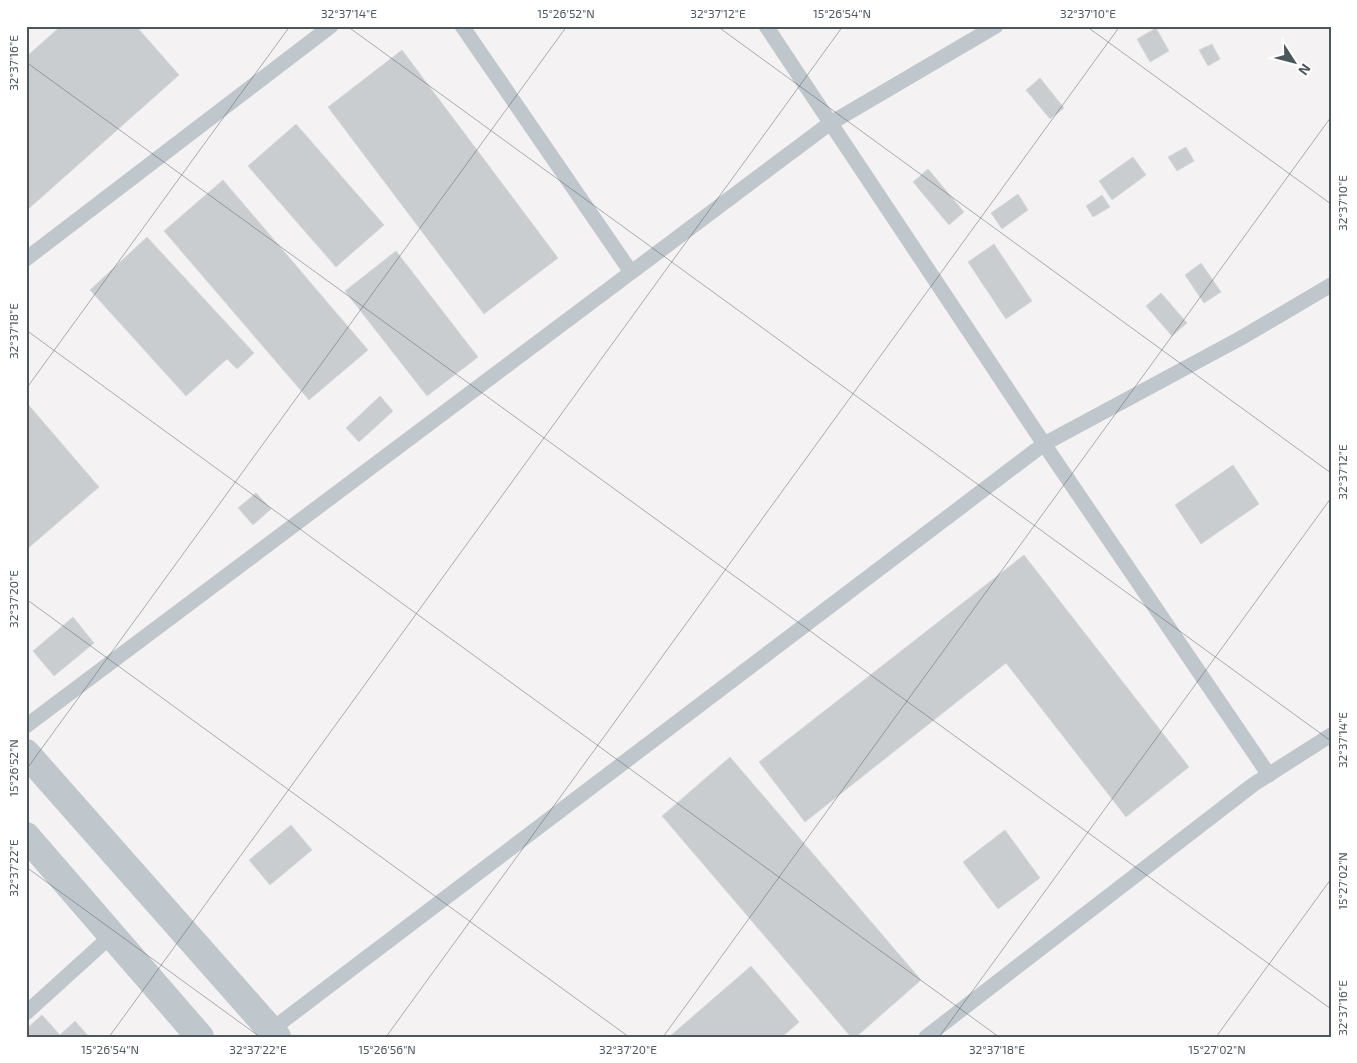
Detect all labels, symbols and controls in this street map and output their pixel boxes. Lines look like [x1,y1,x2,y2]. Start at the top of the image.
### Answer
text: 32°37'14"E [321,6,377,20]
text: 15°26'52"N [537,6,595,20]
text: 32°37'12"E [690,6,746,20]
text: 15°26'54"N [813,6,871,20]
text: 32°37'10"E [1060,6,1116,20]
text: 32°37'16"E [6,35,20,91]
north arrow [1270,38,1320,88]
text: N [1295,61,1315,79]
text: 32°37'10"E [1335,175,1349,231]
text: 32°37'18"E [6,303,20,359]
text: 32°37'12"E [1335,444,1349,500]
text: 32°37'20"E [6,570,20,628]
text: 32°37'14"E [1335,712,1349,768]
text: 15°26'52"N [6,739,20,797]
text: 32°37'22"E [6,839,20,897]
text: 15°27'02"N [1335,852,1349,910]
text: 32°37'16"E [1335,980,1349,1036]
text: 15°26'54"N [81,1042,139,1056]
text: 32°37'22"E [229,1042,287,1056]
text: 15°26'56"N [358,1042,416,1056]
text: 32°37'20"E [599,1042,657,1056]
text: 32°37'18"E [969,1042,1025,1056]
text: 15°27'02"N [1188,1042,1246,1056]

